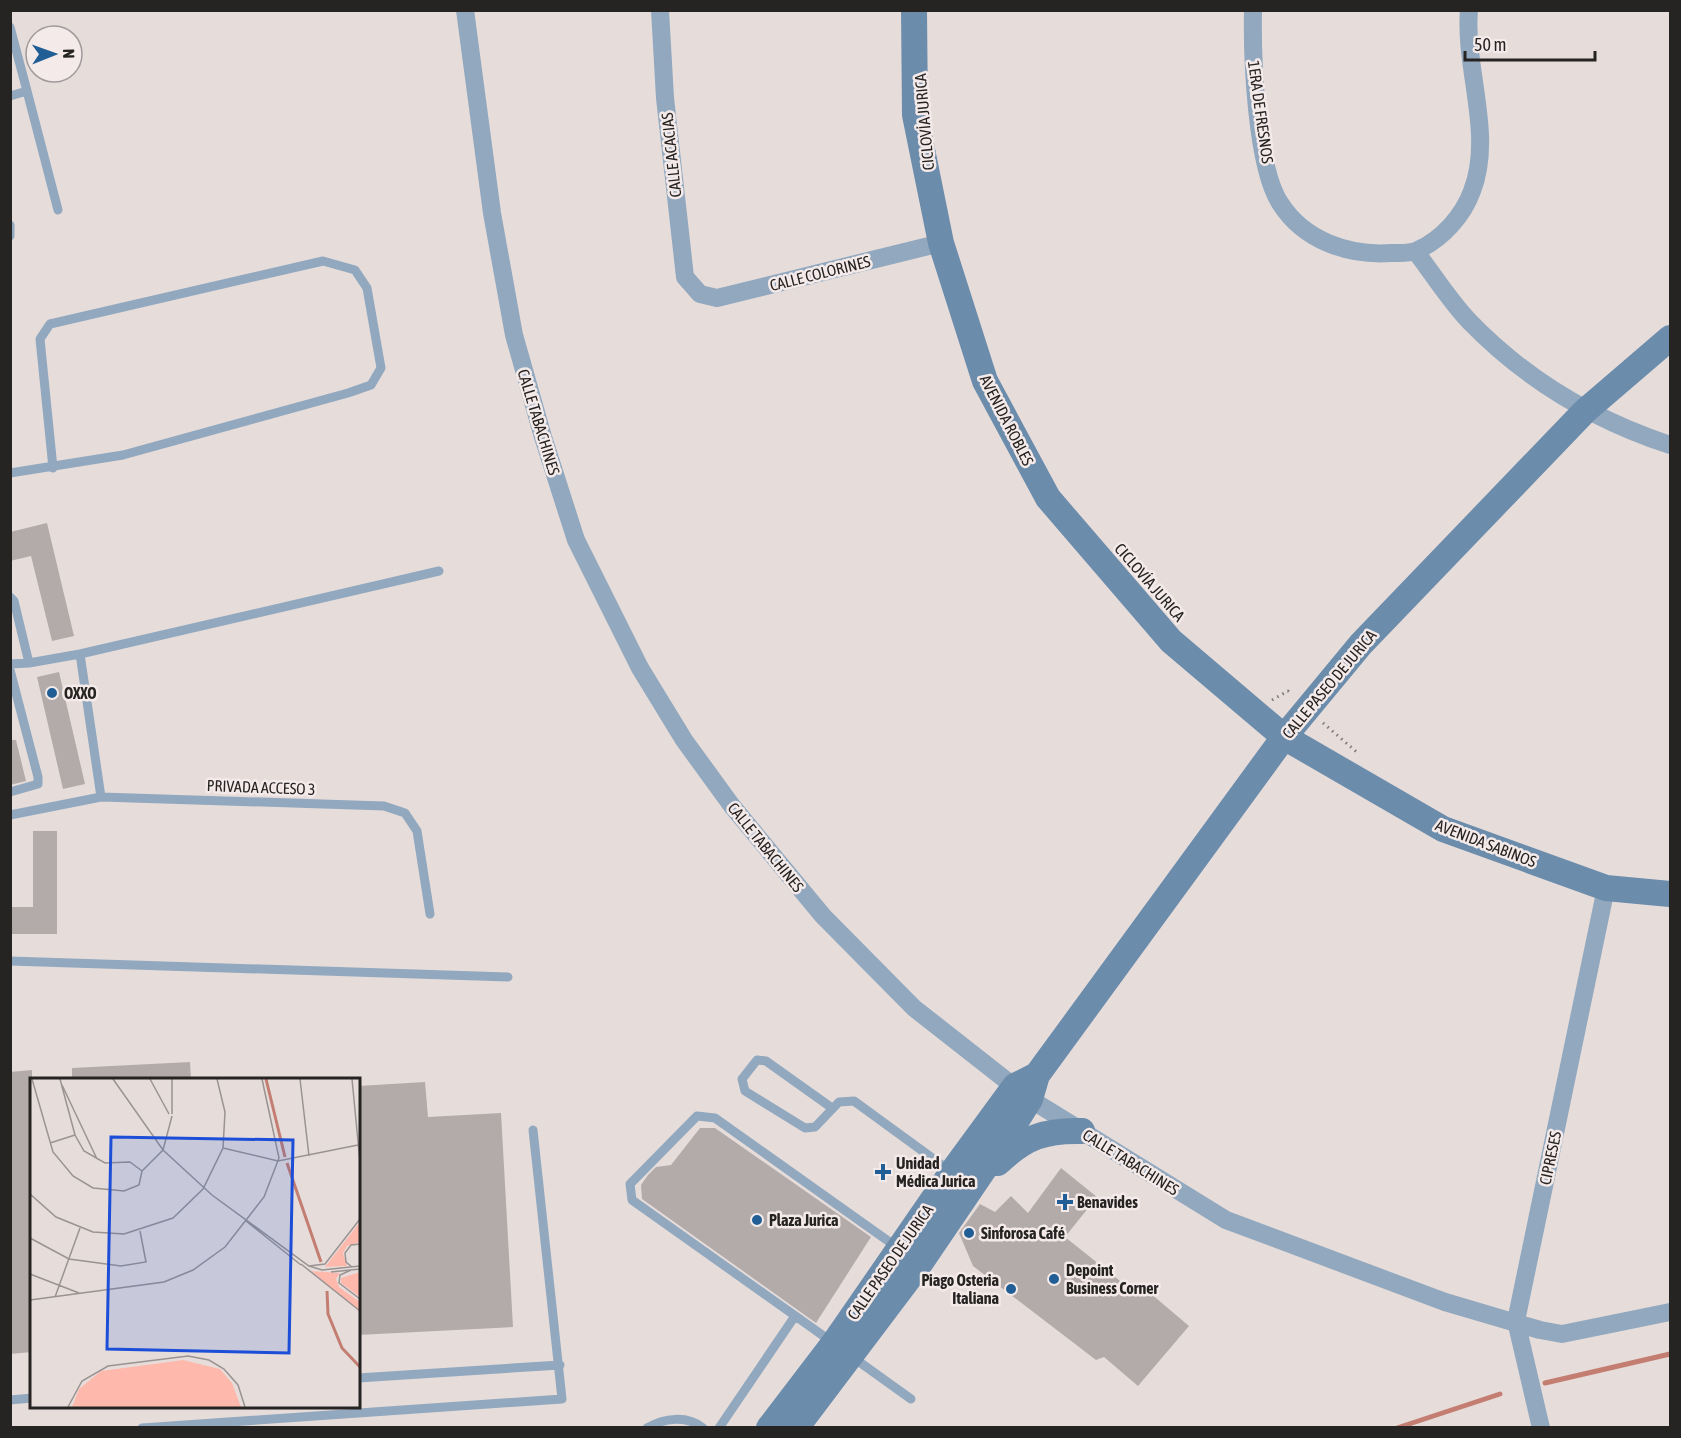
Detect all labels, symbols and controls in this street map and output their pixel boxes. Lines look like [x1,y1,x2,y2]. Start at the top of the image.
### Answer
north arrow [24,24,84,84]
scale bar [1465,24,1596,62]
text: 50 m [1474,34,1506,55]
text: N [60,49,78,59]
street label: 1ERA DE FRESNOS [1245,59,1277,165]
street label: CICLOVÍA JURICA [911,73,937,171]
street label: CALLE ACACIAS [658,111,684,198]
street label: CALLE COLORINES [768,252,872,294]
street label: CALLE TABACHINES [514,367,564,477]
street label: AVENIDA ROBLES [976,372,1038,469]
street label: CICLOVÍA JURICA [1111,539,1189,625]
street label: CALLE PASEO DE JURICA [1278,626,1380,742]
place label: OXXO [64,684,97,702]
marker: OXXO [45,686,59,700]
street label: PRIVADA ACCESO 3 [206,776,316,798]
street label: CALLE TABACHINES [725,799,808,895]
street label: AVENIDA SABINOS [1433,816,1539,871]
inset map [30,1078,360,1408]
street label: CALLE TABACHINES [1080,1125,1182,1199]
street label: CIPRESES [1536,1129,1564,1186]
place label: Unidad Médica Jurica [896,1154,975,1190]
marker: Unidad Médica Jurica [874,1163,892,1181]
place label: Benavides [1077,1193,1138,1211]
marker: Benavides [1058,1195,1072,1209]
street label: CALLE PASEO DE JURICA [844,1201,937,1323]
place label: Plaza Jurica [769,1211,839,1229]
marker: Plaza Jurica [750,1213,764,1227]
place label: Sinforosa Café [981,1224,1065,1242]
marker: Sinforosa Café [962,1226,976,1240]
place label: Depoint Business Corner [1066,1261,1159,1297]
place label: Piago Osteria Italiana [921,1271,999,1307]
marker: Depoint Business Corner [1047,1272,1061,1286]
marker: Piago Osteria Italiana [1004,1282,1018,1296]

